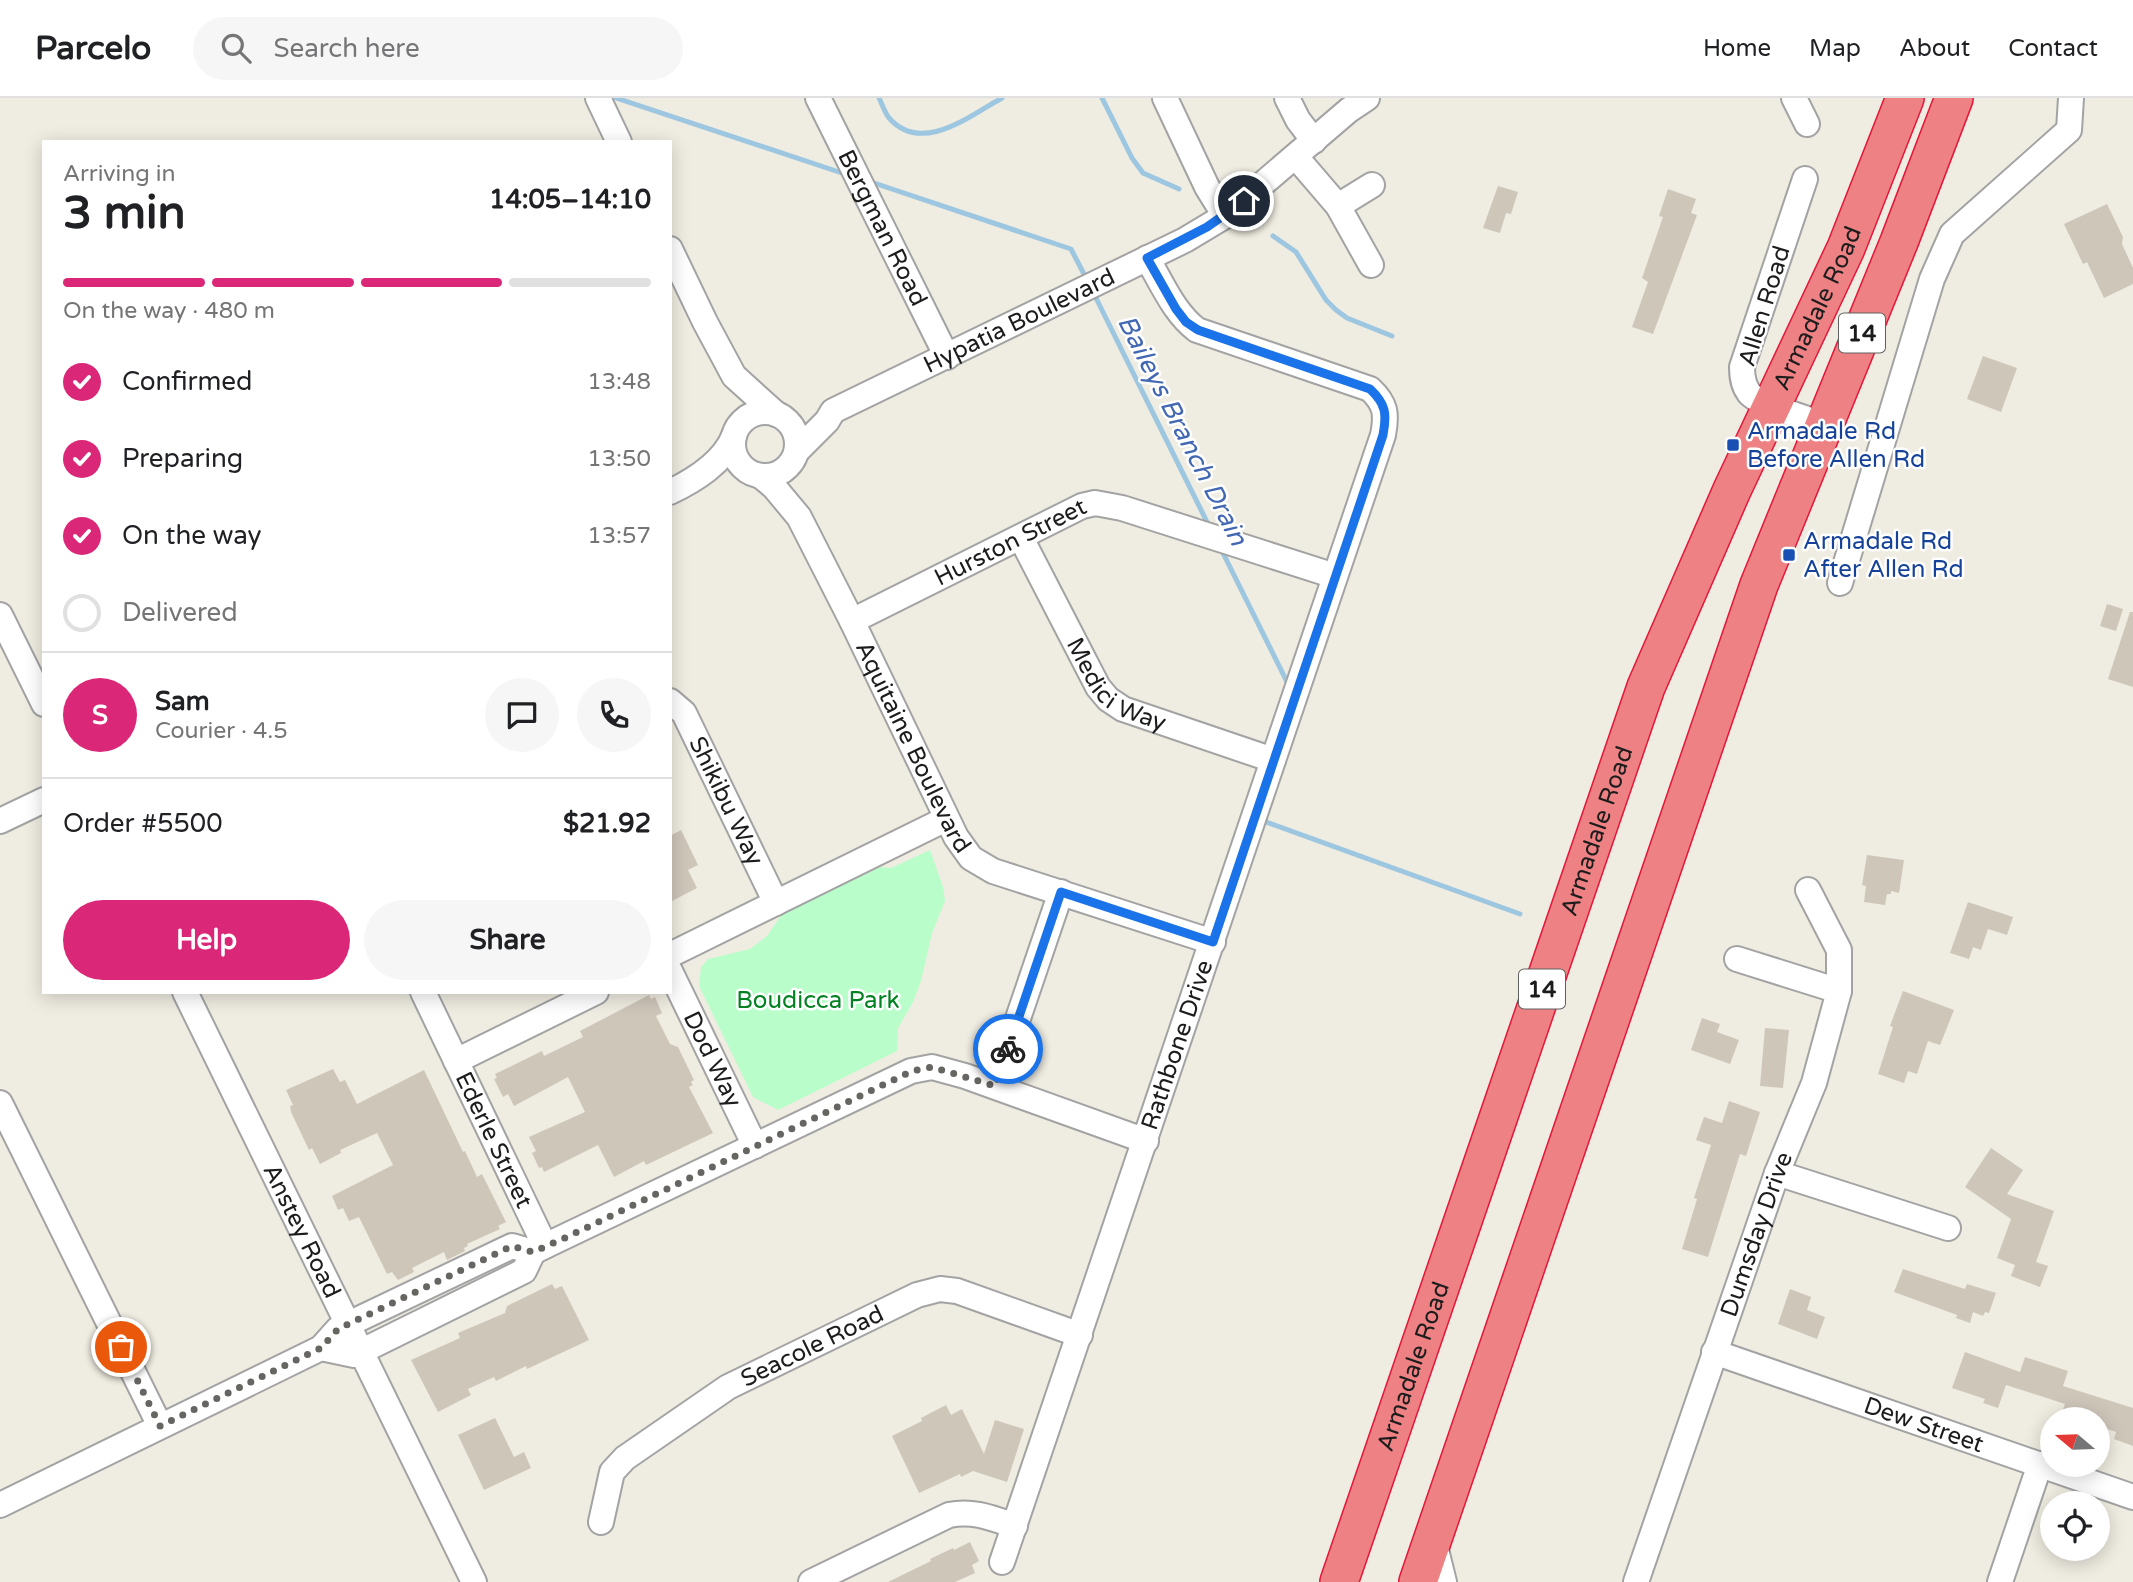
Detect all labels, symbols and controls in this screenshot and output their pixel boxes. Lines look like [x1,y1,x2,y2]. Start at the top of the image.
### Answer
search box [193,17,683,80]
text: Parcelo [35,29,151,68]
icon: search [217,29,255,67]
text: Search here [273,33,420,64]
text: Home [1703,34,1771,63]
text: Map [1809,34,1861,63]
text: About [1899,34,1970,63]
text: Contact [2008,34,2098,63]
street label: Bergman Road [831,145,933,311]
text: Arriving in [63,160,176,188]
pin [1214,171,1274,231]
icon: home [1225,182,1263,220]
text: 14:05–14:10 [489,184,651,215]
text: 3 min [63,186,186,241]
street label: Armadale Road [1767,222,1868,395]
street label: Allen Road [1732,242,1797,370]
street label: Hypatia Boulevard [919,262,1120,380]
text: On the way · 480 m [63,297,275,325]
water label: Baileys Branch Drain [1111,310,1255,552]
road number: 14 [1839,314,1885,352]
icon: check [63,363,101,401]
text: Confirmed [122,366,252,397]
text: 13:48 [587,368,651,396]
place label: Armadale Rd Before Allen Rd [1747,417,1925,474]
marker: Armadale Rd Before Allen Rd [1725,437,1741,453]
icon: check [63,440,101,478]
text: Preparing [122,443,243,474]
text: 13:50 [587,445,651,473]
street label: Hurston Street [930,492,1091,592]
icon: check [63,517,101,555]
text: On the way [122,520,262,551]
text: 13:57 [587,522,651,550]
place label: Armadale Rd After Allen Rd [1803,527,1964,584]
marker: Armadale Rd After Allen Rd [1781,547,1797,563]
text: Delivered [122,597,238,628]
street label: Medici Way [1060,633,1170,738]
street label: Aquitaine Boulevard [849,637,977,859]
button: chat [485,678,559,752]
button: phone [577,678,651,752]
text: Sam [155,686,210,717]
text: S [92,700,108,731]
text: Courier · 4.5 [155,717,288,745]
street label: Shikibu Way [683,732,770,870]
street label: Armadale Road [1555,743,1640,920]
text: Order #5500 [63,808,223,839]
text: $21.92 [563,808,651,839]
button: Help [63,900,350,980]
button: Share [364,900,651,980]
street label: Rathbone Drive [1135,956,1219,1134]
road number: 14 [1519,970,1565,1009]
park label: Boudicca Park [736,986,900,1015]
street label: Dod Way [677,1007,748,1112]
courier [973,1014,1043,1084]
icon: bike [989,1030,1027,1068]
street label: Ederle Street [449,1067,539,1213]
street label: Dumsday Drive [1715,1148,1799,1321]
street label: Anstey Road [256,1159,347,1303]
street label: Armadale Road [1371,1278,1456,1455]
street label: Seacole Road [736,1299,889,1394]
pin [91,1317,151,1377]
icon: bag [102,1328,140,1366]
street label: Dew Street [1860,1391,1987,1459]
north arrow [2040,1407,2110,1477]
map controls [2040,1407,2110,1561]
button: locate [2040,1491,2110,1561]

